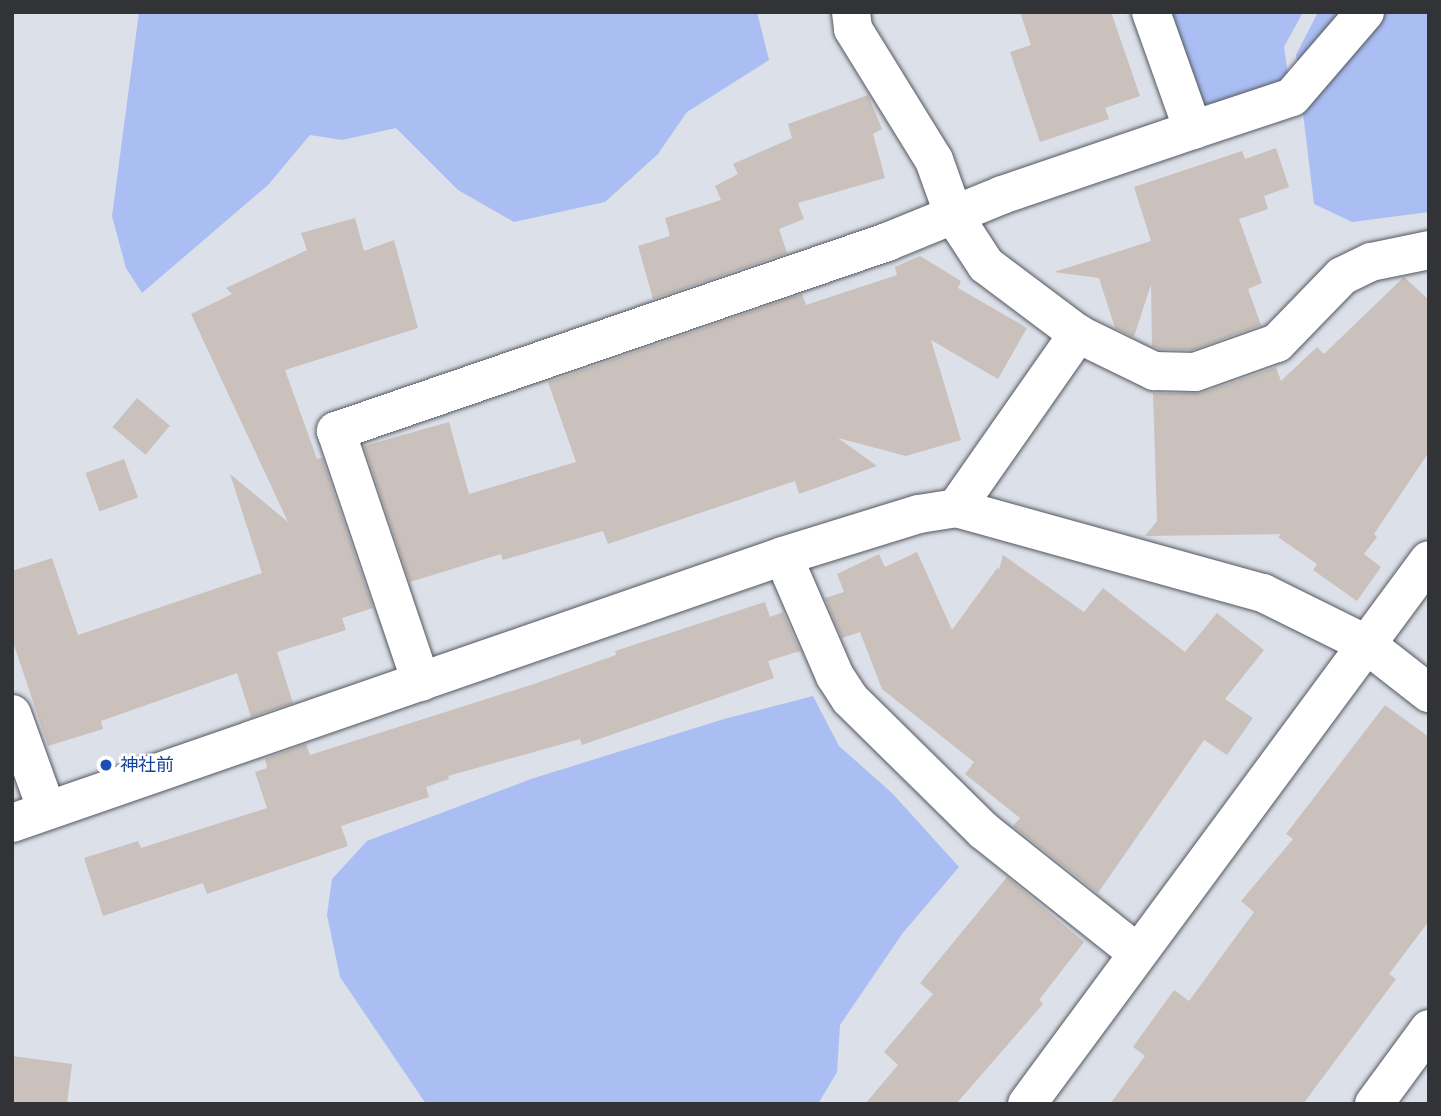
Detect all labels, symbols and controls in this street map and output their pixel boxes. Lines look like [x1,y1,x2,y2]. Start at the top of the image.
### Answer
place label: 神社前 [120,754,174,776]
marker: 神社前 [98,757,114,773]

